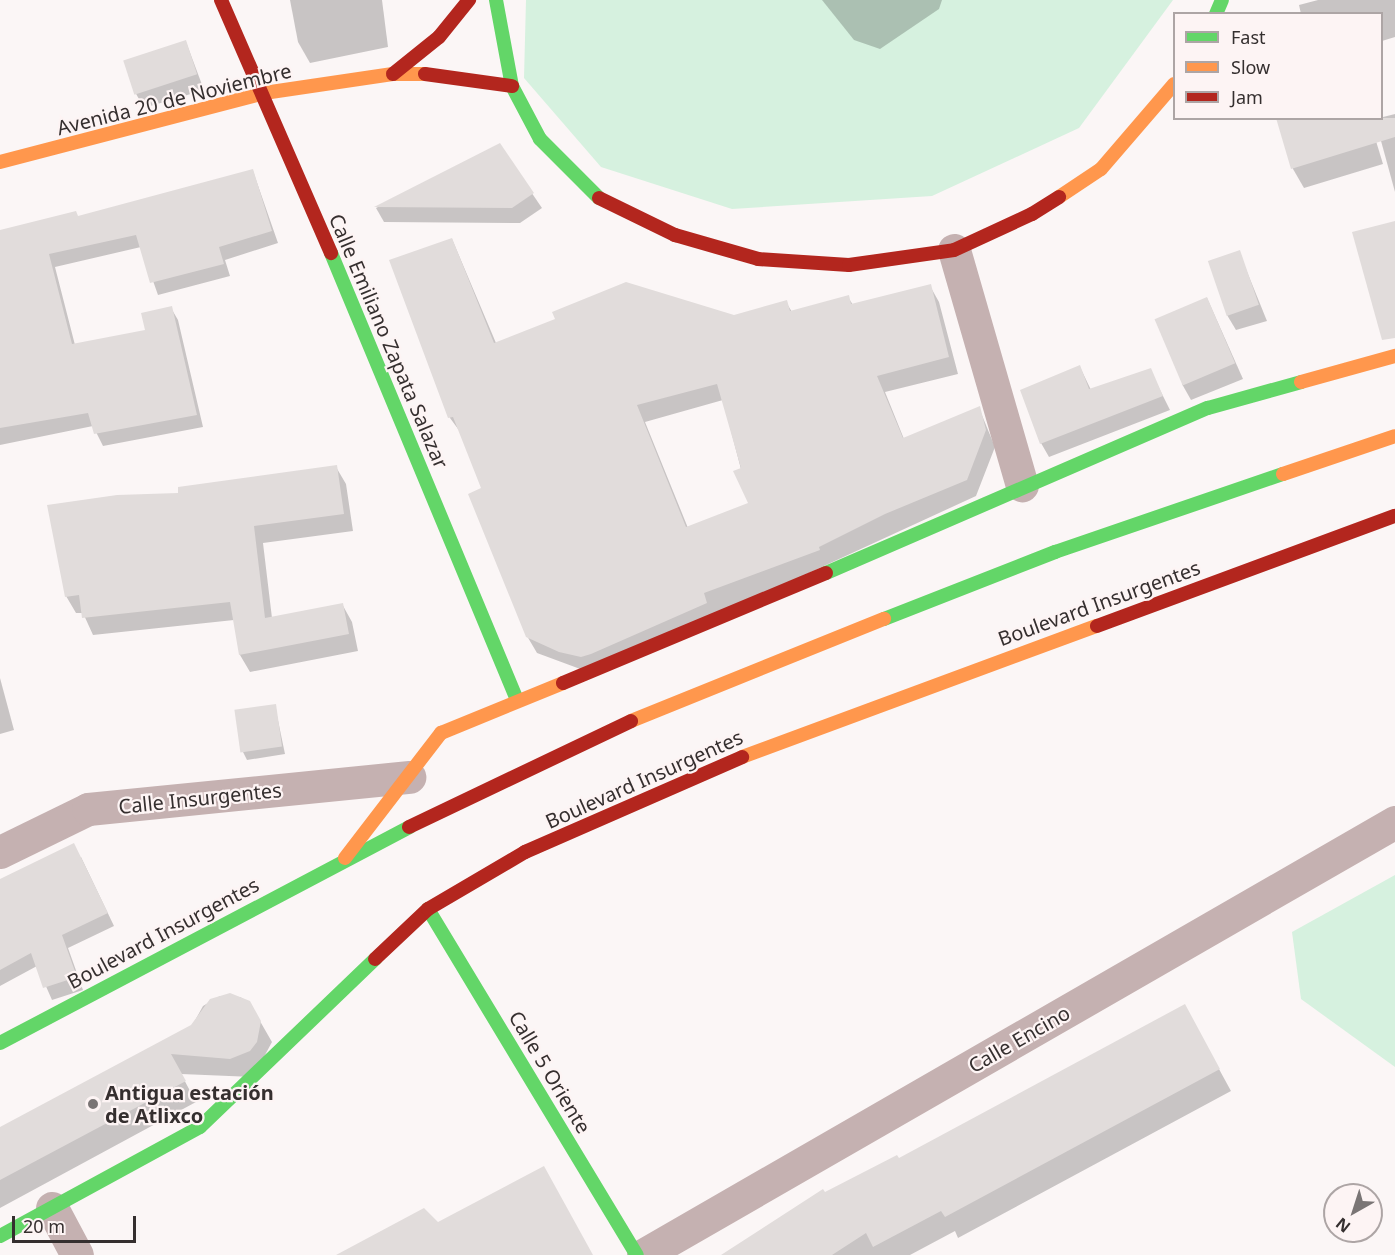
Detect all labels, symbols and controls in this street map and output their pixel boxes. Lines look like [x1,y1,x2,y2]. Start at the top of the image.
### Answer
legend [1173,12,1383,120]
text: Fast [1231,25,1266,49]
text: Slow [1231,55,1270,79]
street label: Avenida 20 de Noviembre [54,58,294,140]
text: Jam [1231,85,1263,109]
street label: Calle Emiliano Zapata Salazar [324,210,454,472]
street label: Boulevard Insurgentes [995,555,1203,651]
street label: Boulevard Insurgentes [542,725,746,833]
street label: Calle Insurgentes [117,778,283,818]
street label: Boulevard Insurgentes [63,872,263,994]
street label: Calle Encino [964,1000,1074,1078]
street label: Calle 5 Oriente [504,1006,596,1138]
place label: Antigua estación de Atlixco [105,1080,274,1127]
marker: Antigua estación de Atlixco [86,1097,100,1111]
north arrow [1323,1183,1383,1243]
scale bar [15,1204,140,1242]
text: N [1331,1213,1355,1238]
text: 20 m [23,1214,65,1238]

